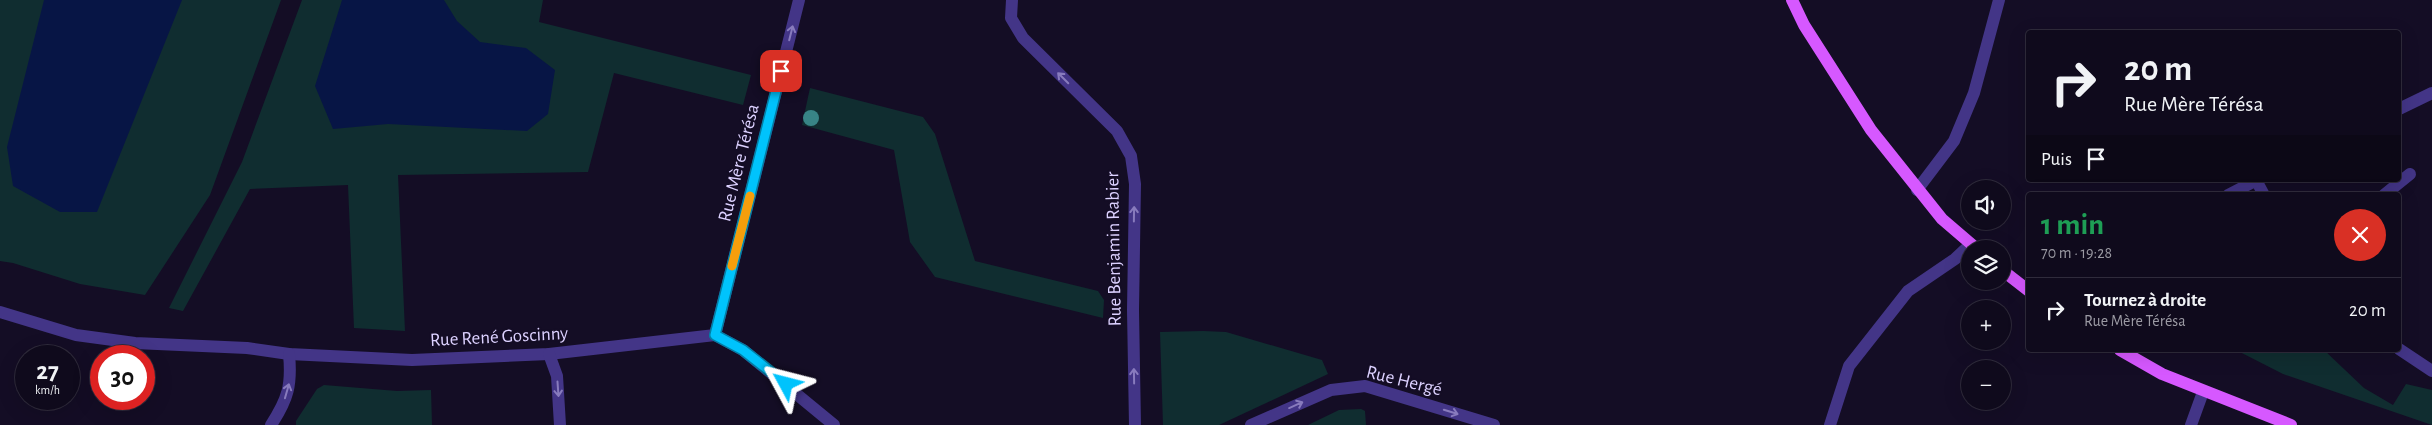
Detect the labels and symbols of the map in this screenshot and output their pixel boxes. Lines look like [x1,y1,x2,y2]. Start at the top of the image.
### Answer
one-way arrow [787,25,796,41]
pin [760,50,802,92]
one-way arrow [1057,71,1069,84]
street label: Rue Mère Térésa [715,102,763,224]
street label: Rue Benjamin Rabier [1103,171,1125,327]
one-way arrow [1129,206,1139,222]
street label: Rue René Goscinny [429,324,569,350]
speed limit sign: 30 [90,345,155,410]
position arrow [759,357,811,409]
street label: Rue Hergé [1364,362,1444,400]
one-way arrow [1129,369,1139,385]
one-way arrow [553,381,562,397]
one-way arrow [283,384,293,400]
one-way arrow [1288,400,1303,410]
one-way arrow [1443,408,1459,418]

